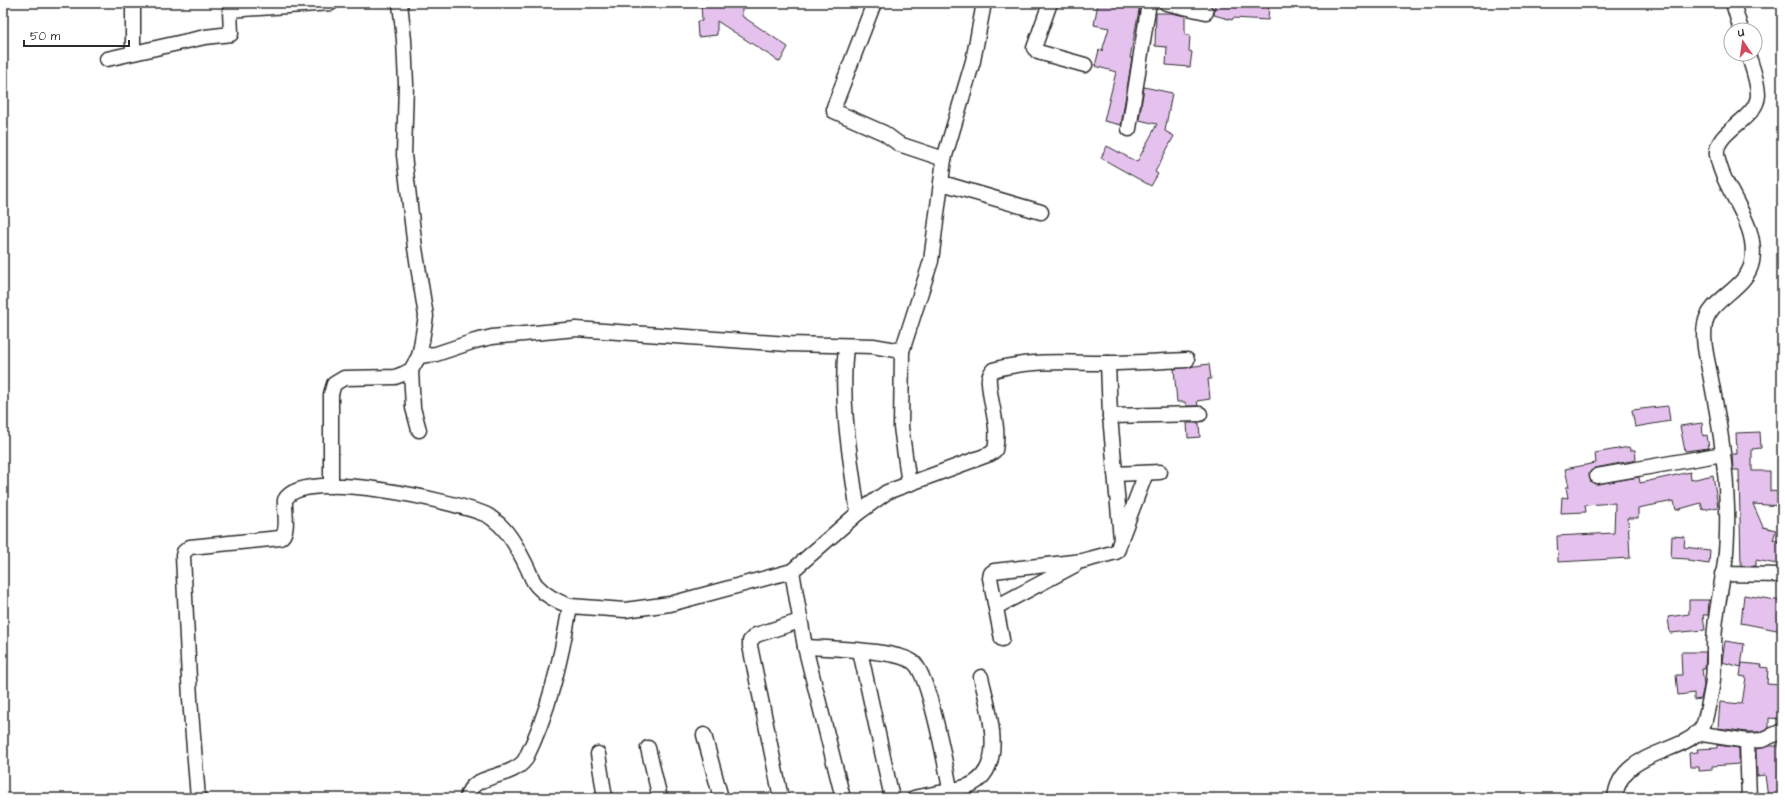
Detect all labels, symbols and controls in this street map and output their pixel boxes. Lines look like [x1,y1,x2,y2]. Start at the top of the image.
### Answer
scale bar [24,22,129,48]
north arrow [1723,22,1763,62]
text: U [1735,25,1746,41]
text: 50 m [30,28,61,45]

